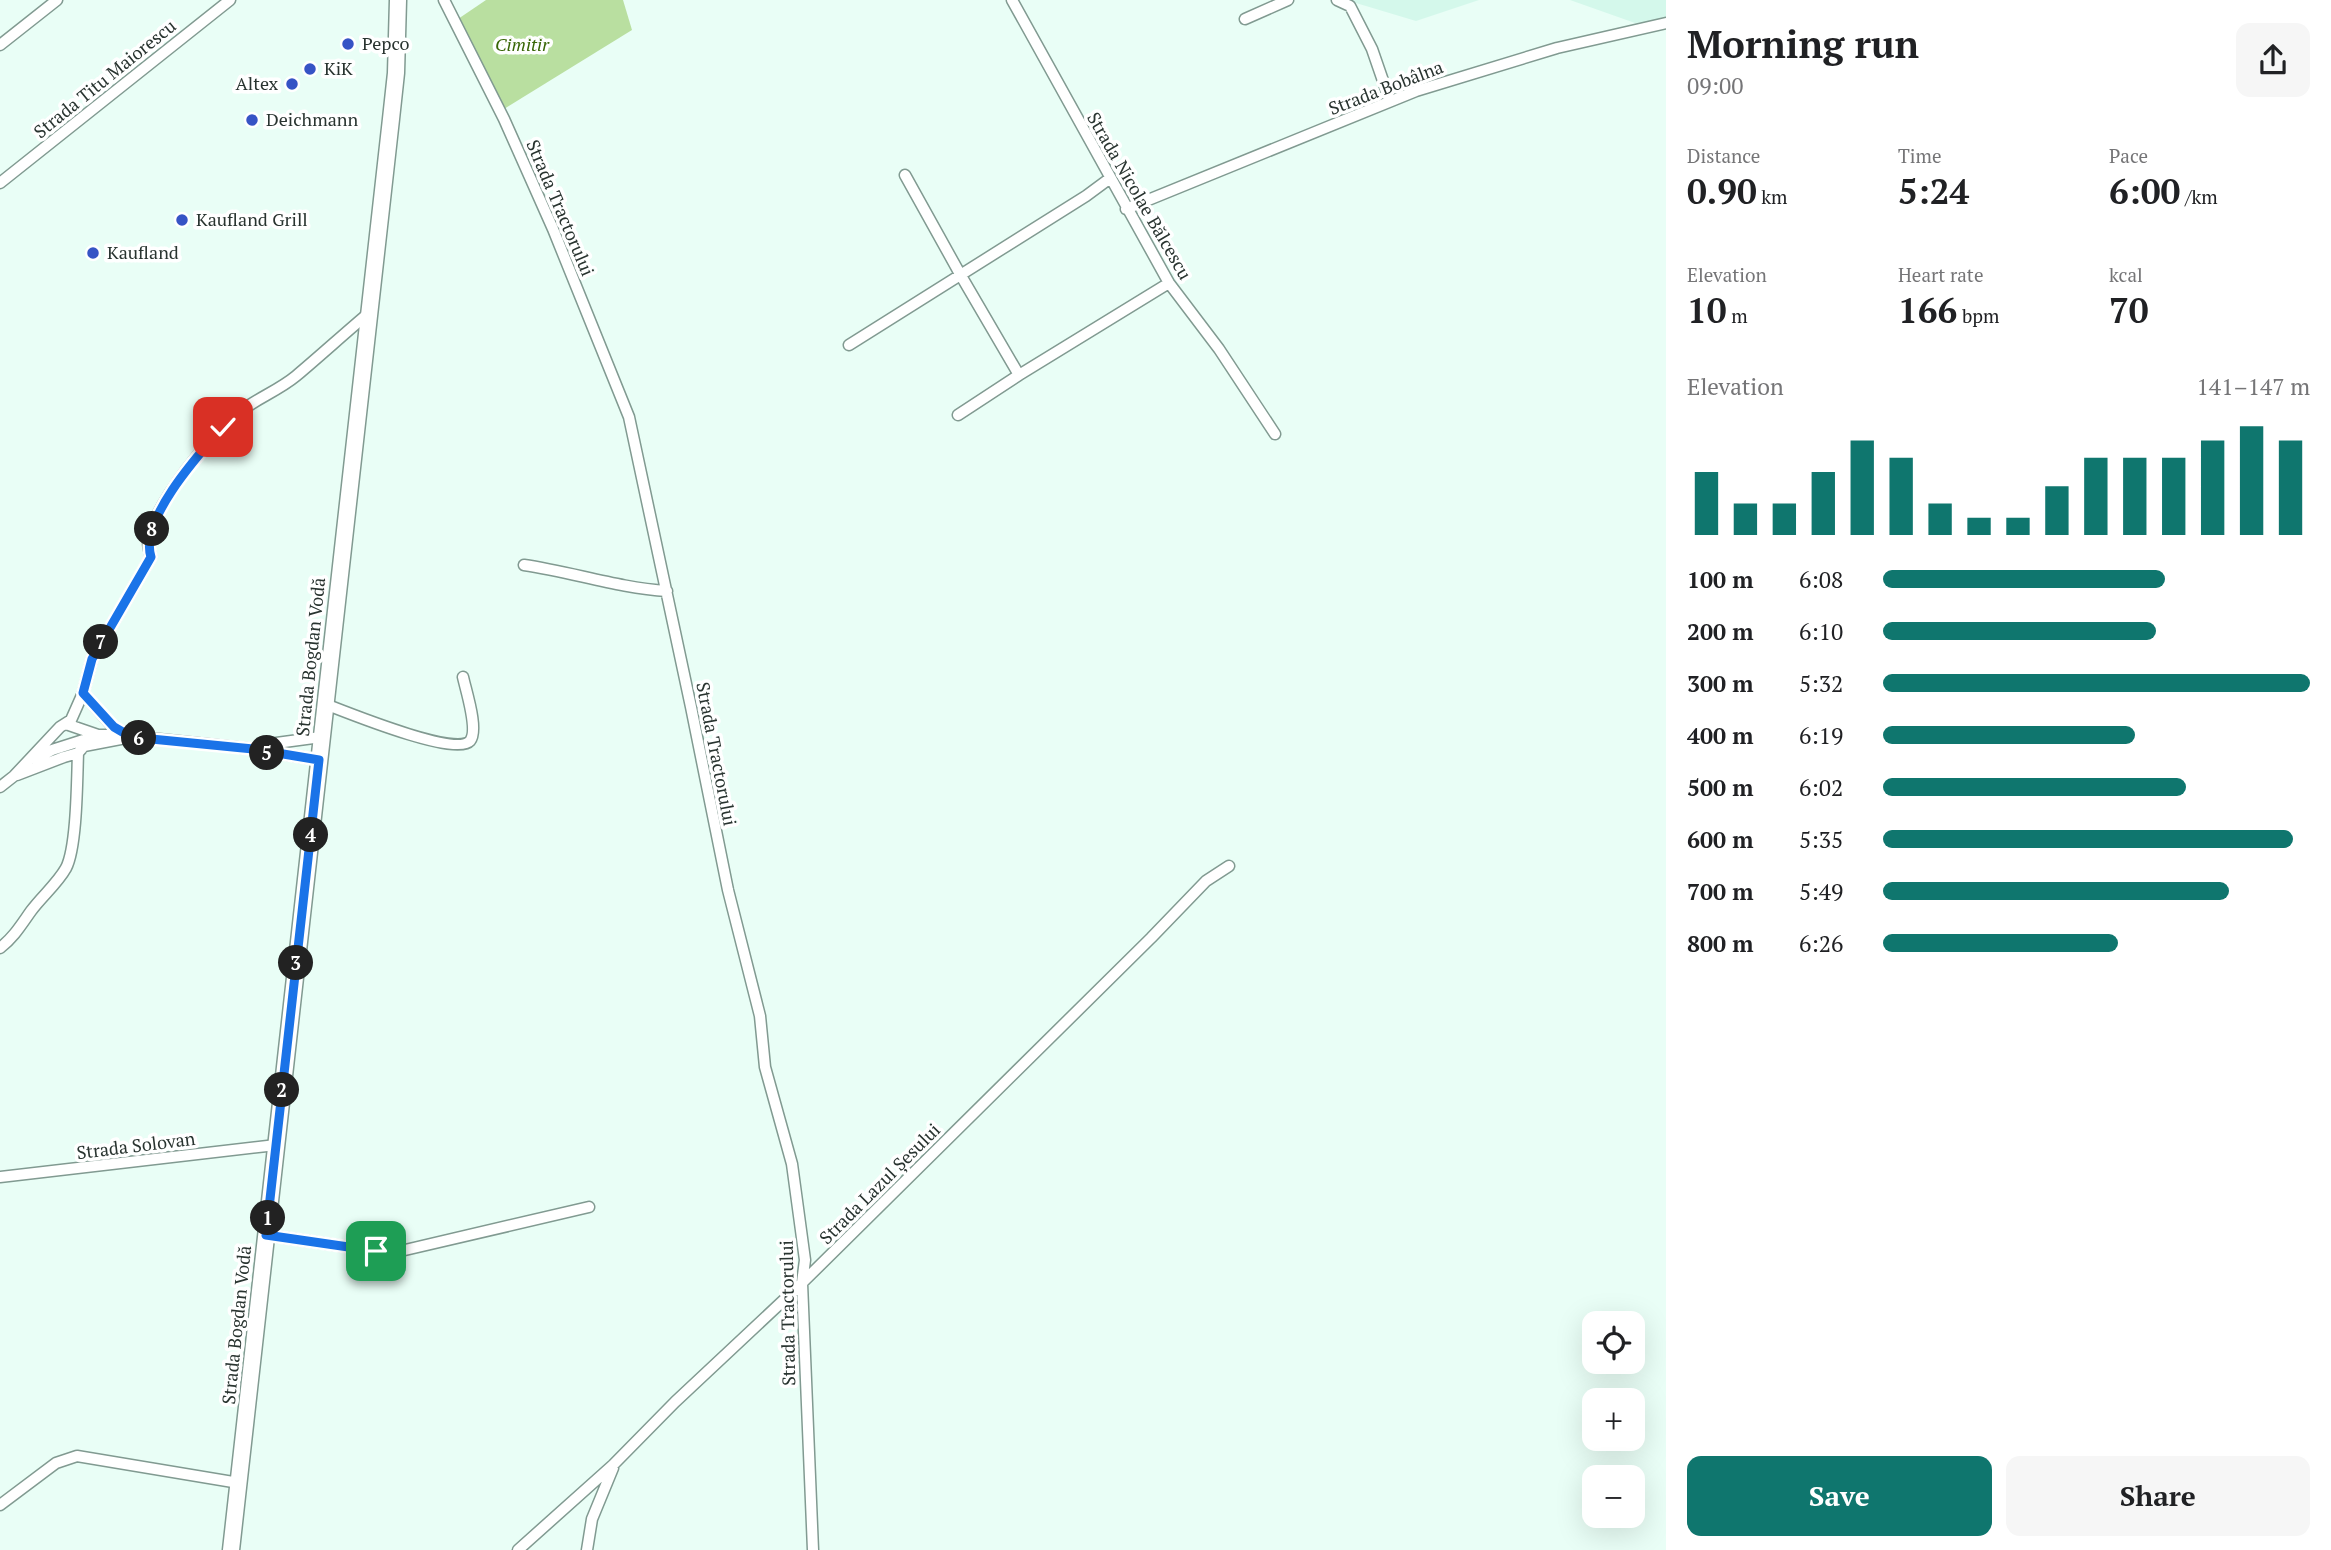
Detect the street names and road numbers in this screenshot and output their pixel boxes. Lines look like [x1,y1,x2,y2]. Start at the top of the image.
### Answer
street label: Strada Titu Maiorescu [28,13,180,143]
street label: Strada Bobâlna [1325,54,1446,120]
street label: Strada Nicolae Bălcescu [1082,107,1198,284]
street label: Strada Tractorului [521,136,600,279]
street label: Strada Bogdan Vodă [290,576,330,738]
street label: Strada Tractorului [691,680,743,828]
street label: Strada Lazul Șesului [814,1118,945,1249]
street label: Strada Solovan [75,1126,197,1164]
street label: Strada Tractorului [774,1240,800,1386]
street label: Strada Bogdan Vodă [216,1244,256,1406]

